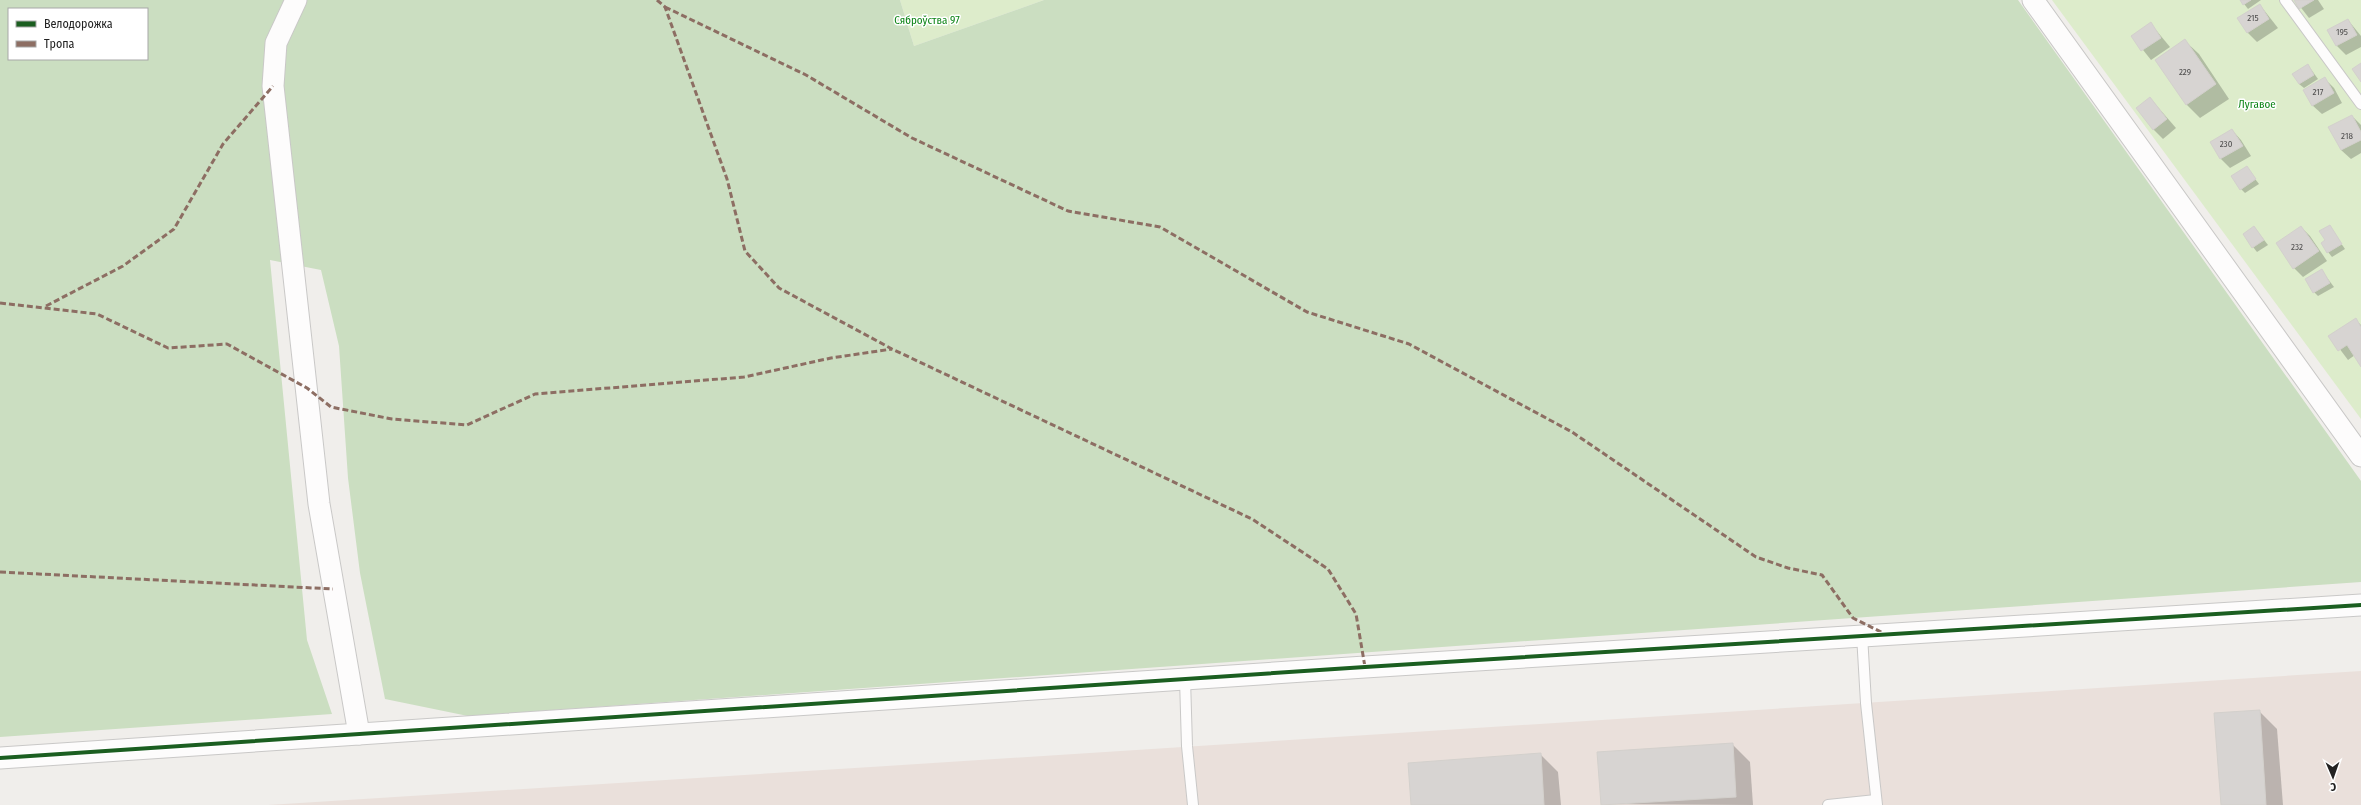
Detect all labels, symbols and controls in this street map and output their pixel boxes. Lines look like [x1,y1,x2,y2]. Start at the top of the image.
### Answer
legend [8,8,148,60]
house number: 215 [2247,13,2259,23]
park label: Сяброўства 97 [894,14,960,27]
text: Велодорожка [44,17,113,31]
house number: 195 [2336,27,2348,37]
text: Тропа [44,37,75,51]
house number: 229 [2179,67,2191,77]
house number: 217 [2313,87,2324,97]
park label: Лугавое [2238,98,2276,111]
house number: 218 [2341,131,2353,141]
house number: 230 [2220,139,2233,149]
house number: 232 [2291,242,2303,252]
north arrow [2313,757,2353,797]
text: С [2330,780,2336,793]

